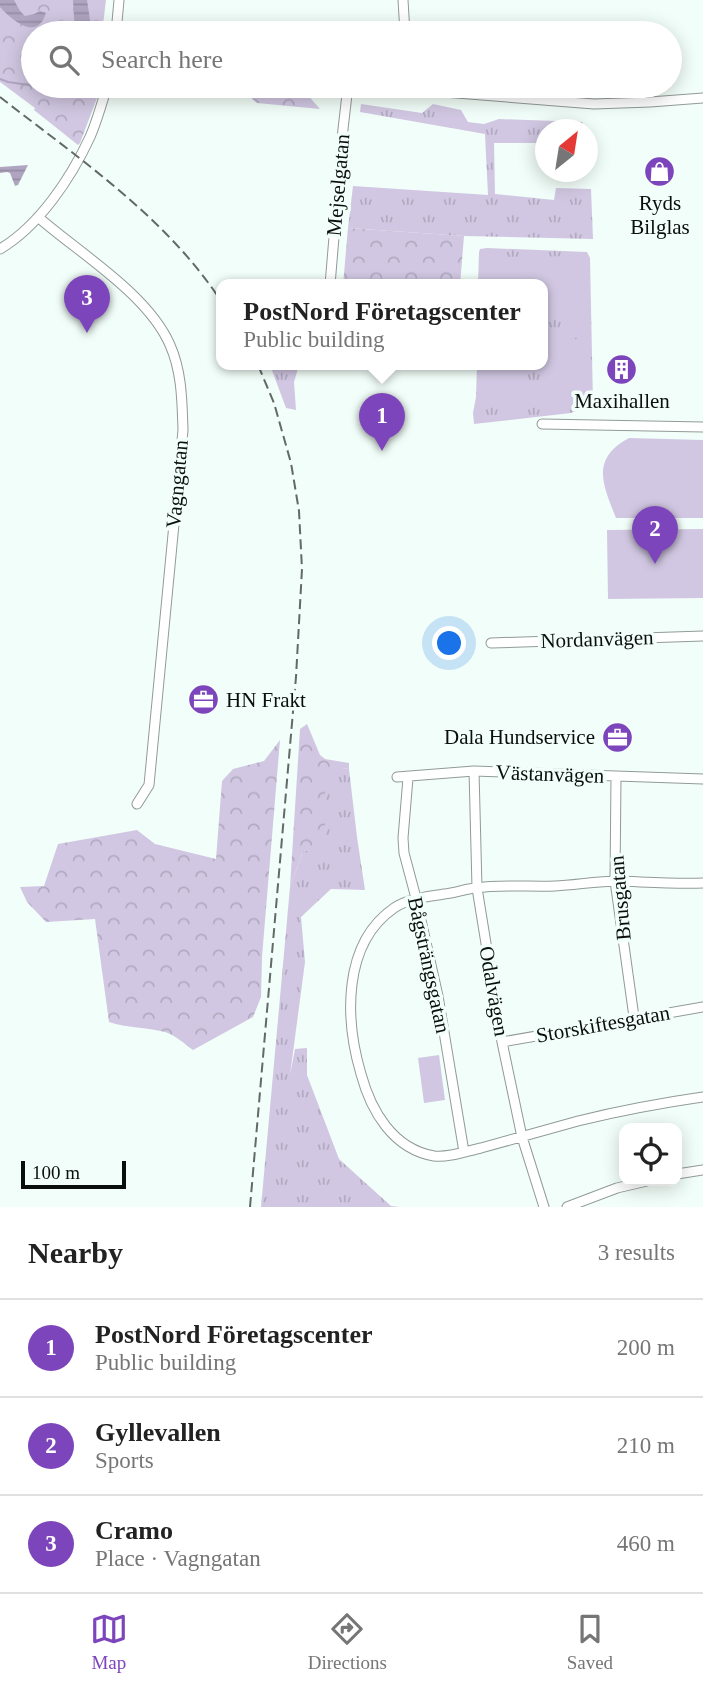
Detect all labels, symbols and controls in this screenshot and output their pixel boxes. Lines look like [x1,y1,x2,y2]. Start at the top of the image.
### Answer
search box [21,21,682,98]
icon: search [45,41,83,79]
text: Search here [101,45,223,74]
north arrow [535,119,598,182]
street label: Mejselgatan [322,132,354,237]
shop icon: Ryds Bilglas [643,154,677,188]
place label: Ryds Bilglas [630,191,690,239]
pin: 3 [64,275,110,333]
popup [216,279,548,370]
text: PostNord Företagscenter [243,297,521,326]
text: Public building [243,327,384,352]
building icon: Maxihallen [605,352,639,386]
place label: Maxihallen [574,389,670,413]
pin: 1 [359,393,405,451]
street label: Vagngatan [161,438,193,529]
pin: 2 [632,506,678,564]
street label: Nordanvägen [540,625,654,653]
your location [432,626,466,660]
office icon: HN Frakt [186,683,220,717]
place label: HN Frakt [226,688,306,712]
office icon: Dala Hundservice [601,720,635,754]
place label: Dala Hundservice [444,725,595,749]
street label: Västanvägen [495,760,605,788]
street label: Brusgatan [604,854,636,941]
street label: Bågsträngsgatan [403,895,455,1036]
street label: Odalvägen [474,944,514,1038]
street label: Storskiftesgatan [534,1000,672,1048]
map controls [619,1123,682,1186]
button: locate [619,1123,682,1186]
scale bar [21,1158,126,1190]
text: 100 m [32,1162,80,1183]
text: Nearby [28,1236,123,1269]
text: 3 results [598,1240,675,1265]
text: PostNord Företagscenter [95,1320,372,1349]
text: 1 [45,1335,57,1360]
text: 200 m [617,1335,675,1360]
text: Public building [95,1350,236,1375]
text: Gyllevallen [95,1418,221,1447]
text: 2 [45,1433,57,1458]
text: 210 m [617,1433,675,1458]
text: Sports [95,1448,154,1473]
text: Cramo [95,1516,173,1545]
text: 3 [45,1531,57,1556]
text: 460 m [617,1531,675,1556]
text: Place · Vagngatan [95,1546,261,1571]
tab: Map [90,1610,128,1674]
tab: Directions [308,1610,387,1674]
tab: Saved [567,1610,613,1674]

